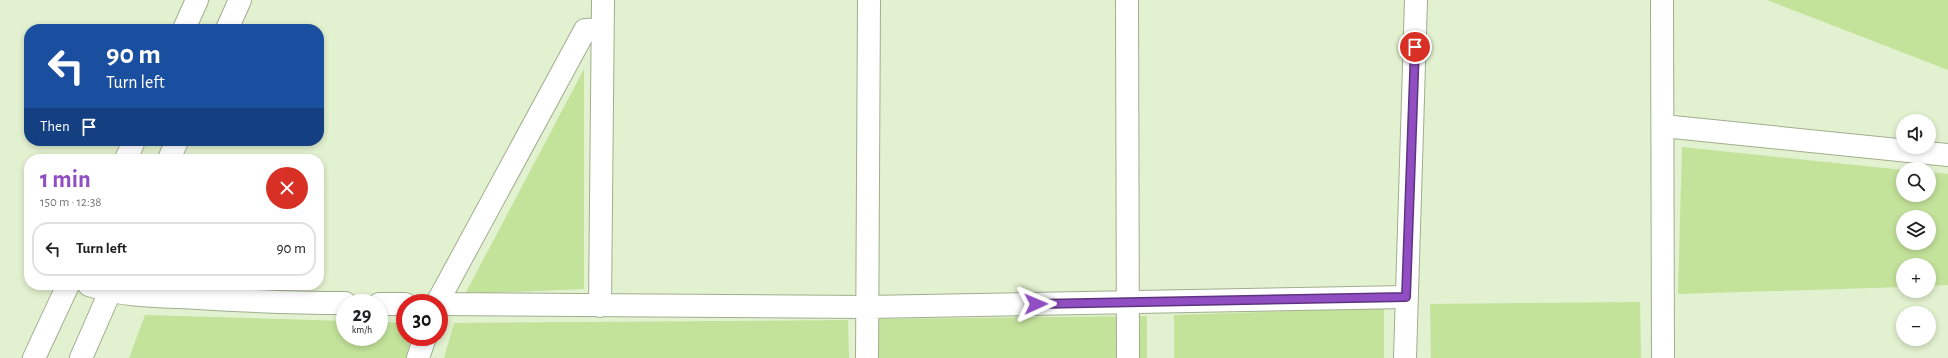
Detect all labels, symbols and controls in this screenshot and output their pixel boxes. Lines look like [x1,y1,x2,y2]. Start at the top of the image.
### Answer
pin [1398,30,1432,64]
icon: arrive [1404,36,1426,58]
icon: left [40,40,92,92]
text: 90 m [106,41,161,69]
text: Turn left [106,74,165,92]
map controls [1896,114,1936,346]
button: sound [1896,114,1936,154]
icon: arrive [78,116,100,138]
text: Then [40,119,70,134]
button: search [1896,162,1936,202]
button: close [266,167,308,209]
text: 1 min [40,168,91,192]
text: 150 m · 12:38 [40,196,101,209]
button: layers [1896,210,1936,250]
icon: left [42,238,64,260]
text: Turn left [76,241,127,256]
text: 90 m [277,241,306,256]
button: + [1896,258,1936,298]
position arrow [1015,283,1057,325]
speed limit sign: 30 [396,294,448,346]
text: 29 [352,305,372,325]
button: − [1896,306,1936,346]
text: km/h [352,325,372,335]

